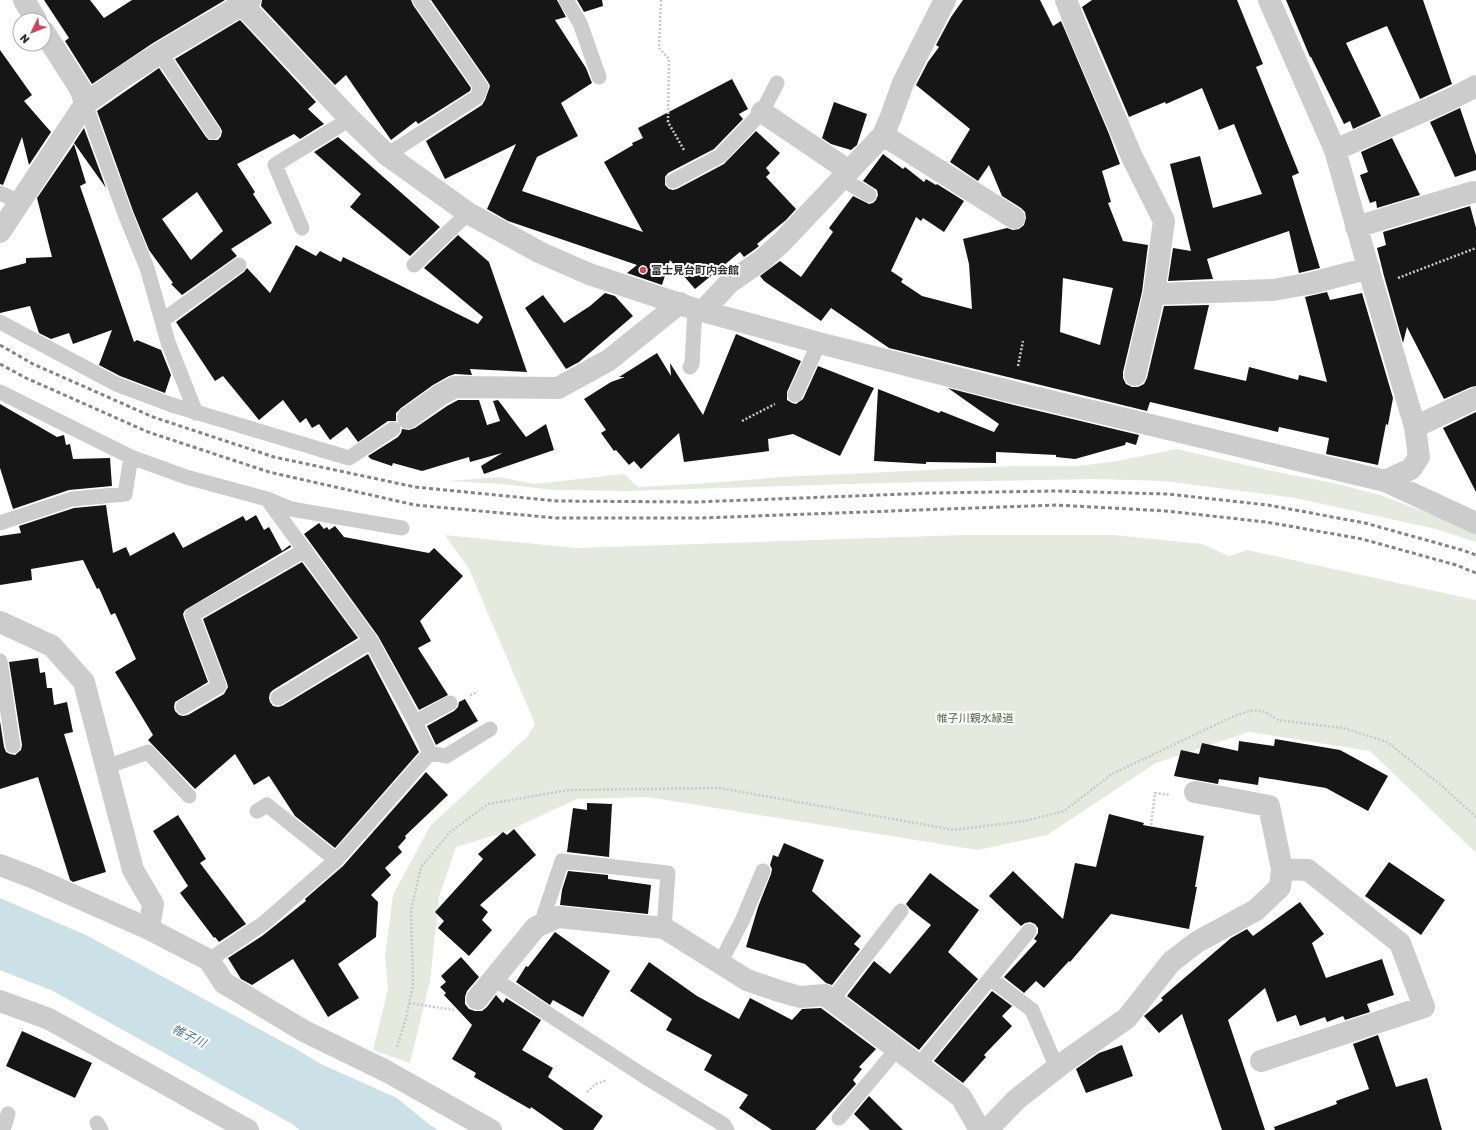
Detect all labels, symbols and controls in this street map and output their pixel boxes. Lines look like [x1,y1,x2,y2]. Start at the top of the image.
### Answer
north arrow [12,12,52,52]
text: N [18,31,33,46]
place label: 富士見台町内会館 [651,264,739,277]
marker: 富士見台町内会館 [638,265,648,275]
park label: 帷子川親水緑道 [937,712,1014,725]
water label: 帷子川 [170,1022,210,1051]

